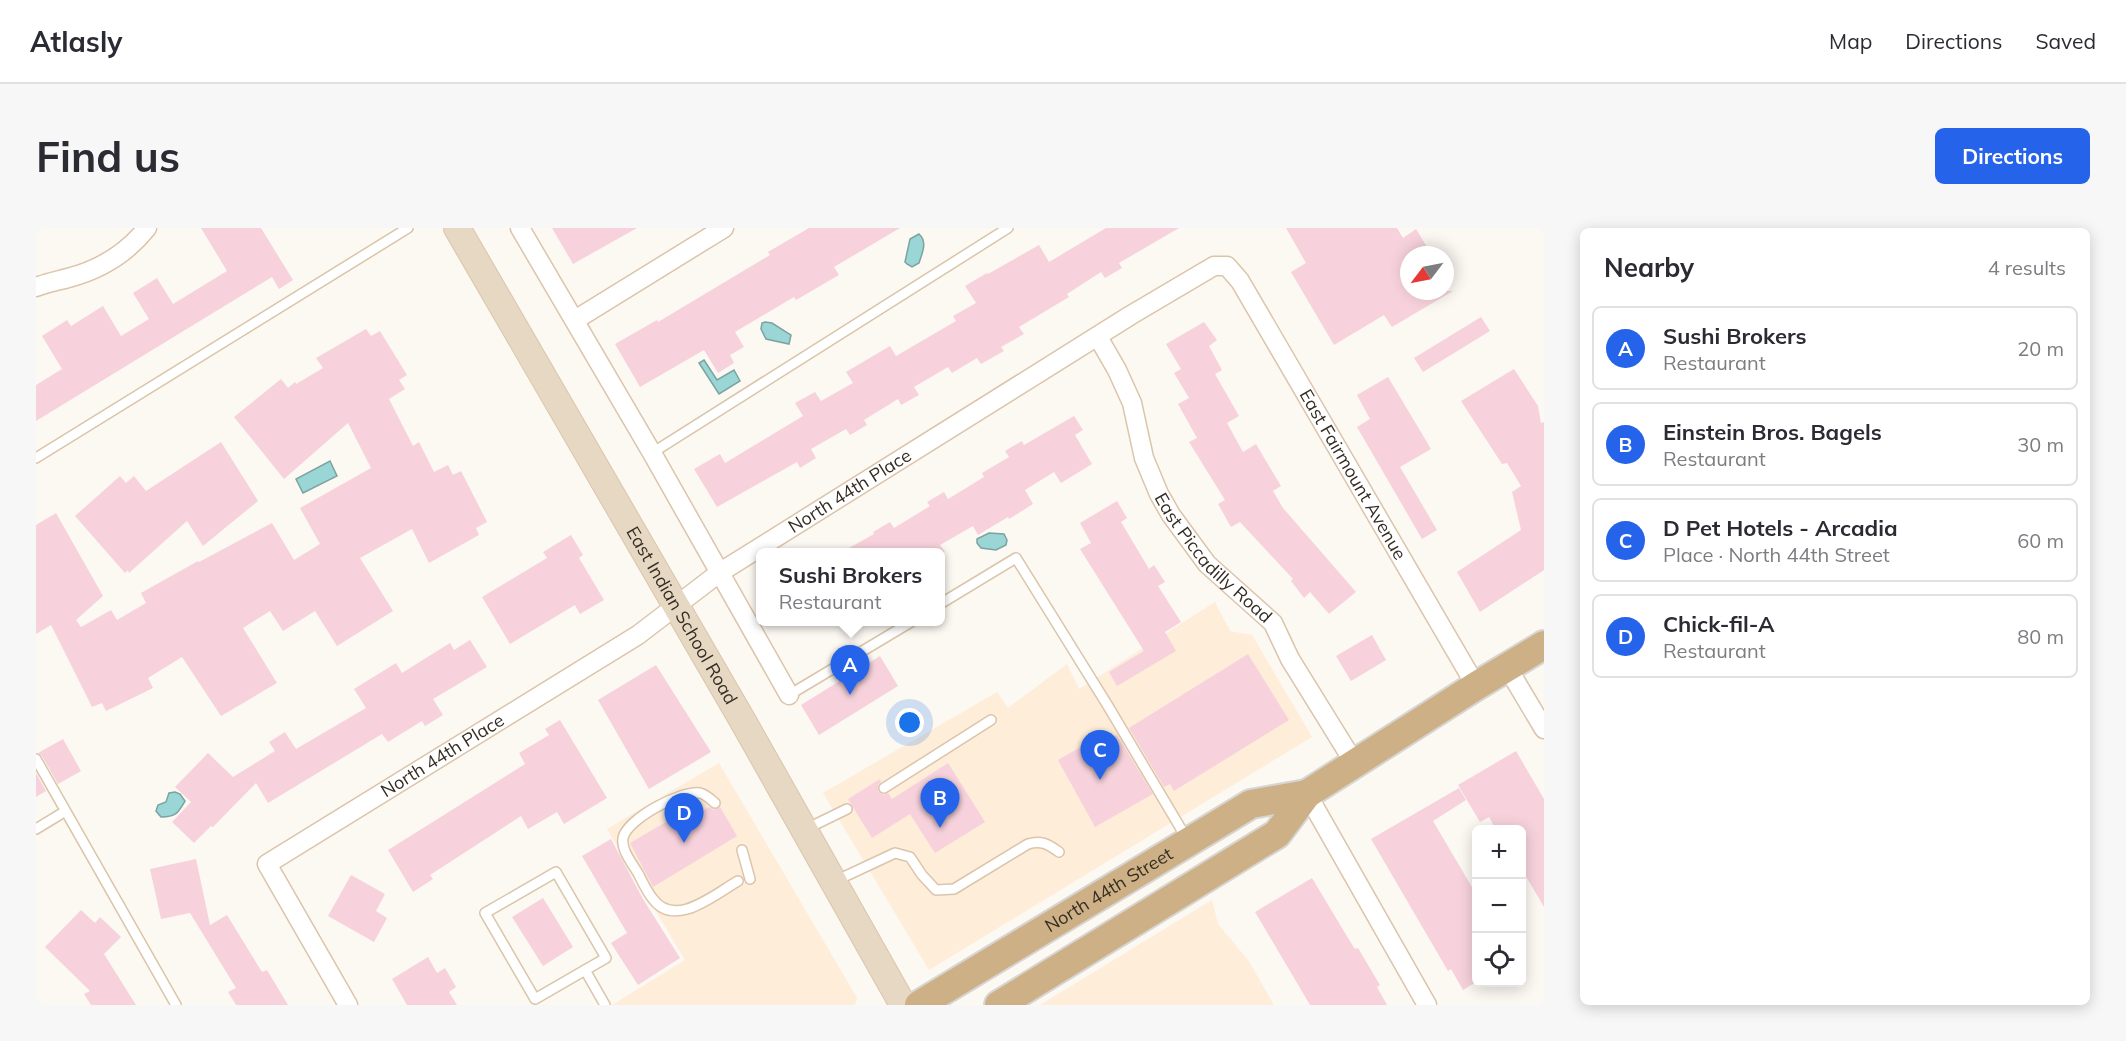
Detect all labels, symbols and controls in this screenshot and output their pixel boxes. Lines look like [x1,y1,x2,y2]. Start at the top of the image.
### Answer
text: Atlasly [30,24,122,59]
text: Map [1829,28,1872,54]
text: Directions [1905,28,2002,54]
text: Saved [2035,28,2096,54]
button: Directions [1935,128,2090,184]
text: Find us [36,130,180,183]
north arrow [1400,246,1454,300]
text: Nearby [1604,251,1694,284]
text: 4 results [1988,255,2066,280]
text: Sushi Brokers [1663,322,1807,350]
text: A [1618,336,1633,361]
text: 20 m [2017,336,2064,361]
text: Restaurant [1663,350,1766,375]
street label: East Fairmount Avenue [1295,385,1412,564]
text: Einstein Bros. Bagels [1663,418,1882,446]
text: B [1619,432,1632,457]
text: 30 m [2017,432,2064,457]
street label: North 44th Place [784,443,915,538]
text: Restaurant [1663,446,1766,471]
street label: East Piccadilly Road [1150,489,1277,628]
text: D Pet Hotels - Arcadia [1663,514,1898,542]
street label: East Indian School Road [622,522,743,708]
text: C [1619,528,1632,553]
text: 60 m [2017,528,2064,553]
text: Place · North 44th Street [1663,542,1890,567]
popup [756,548,945,626]
text: Sushi Brokers [779,561,922,589]
text: Restaurant [779,589,881,614]
text: Chick-fil-A [1663,610,1775,638]
text: D [1618,624,1633,649]
text: 80 m [2017,624,2064,649]
text: Restaurant [1663,638,1766,663]
pin: A [830,646,870,695]
street label: North 44th Place [376,708,508,802]
your location [895,708,924,737]
pin: C [1080,730,1120,780]
pin: B [920,778,960,828]
pin: D [664,794,704,843]
map controls [1472,825,1526,987]
button: + [1472,825,1526,879]
street label: North 44th Street [1041,842,1177,937]
button: − [1472,879,1526,933]
button: locate [1472,933,1526,987]

